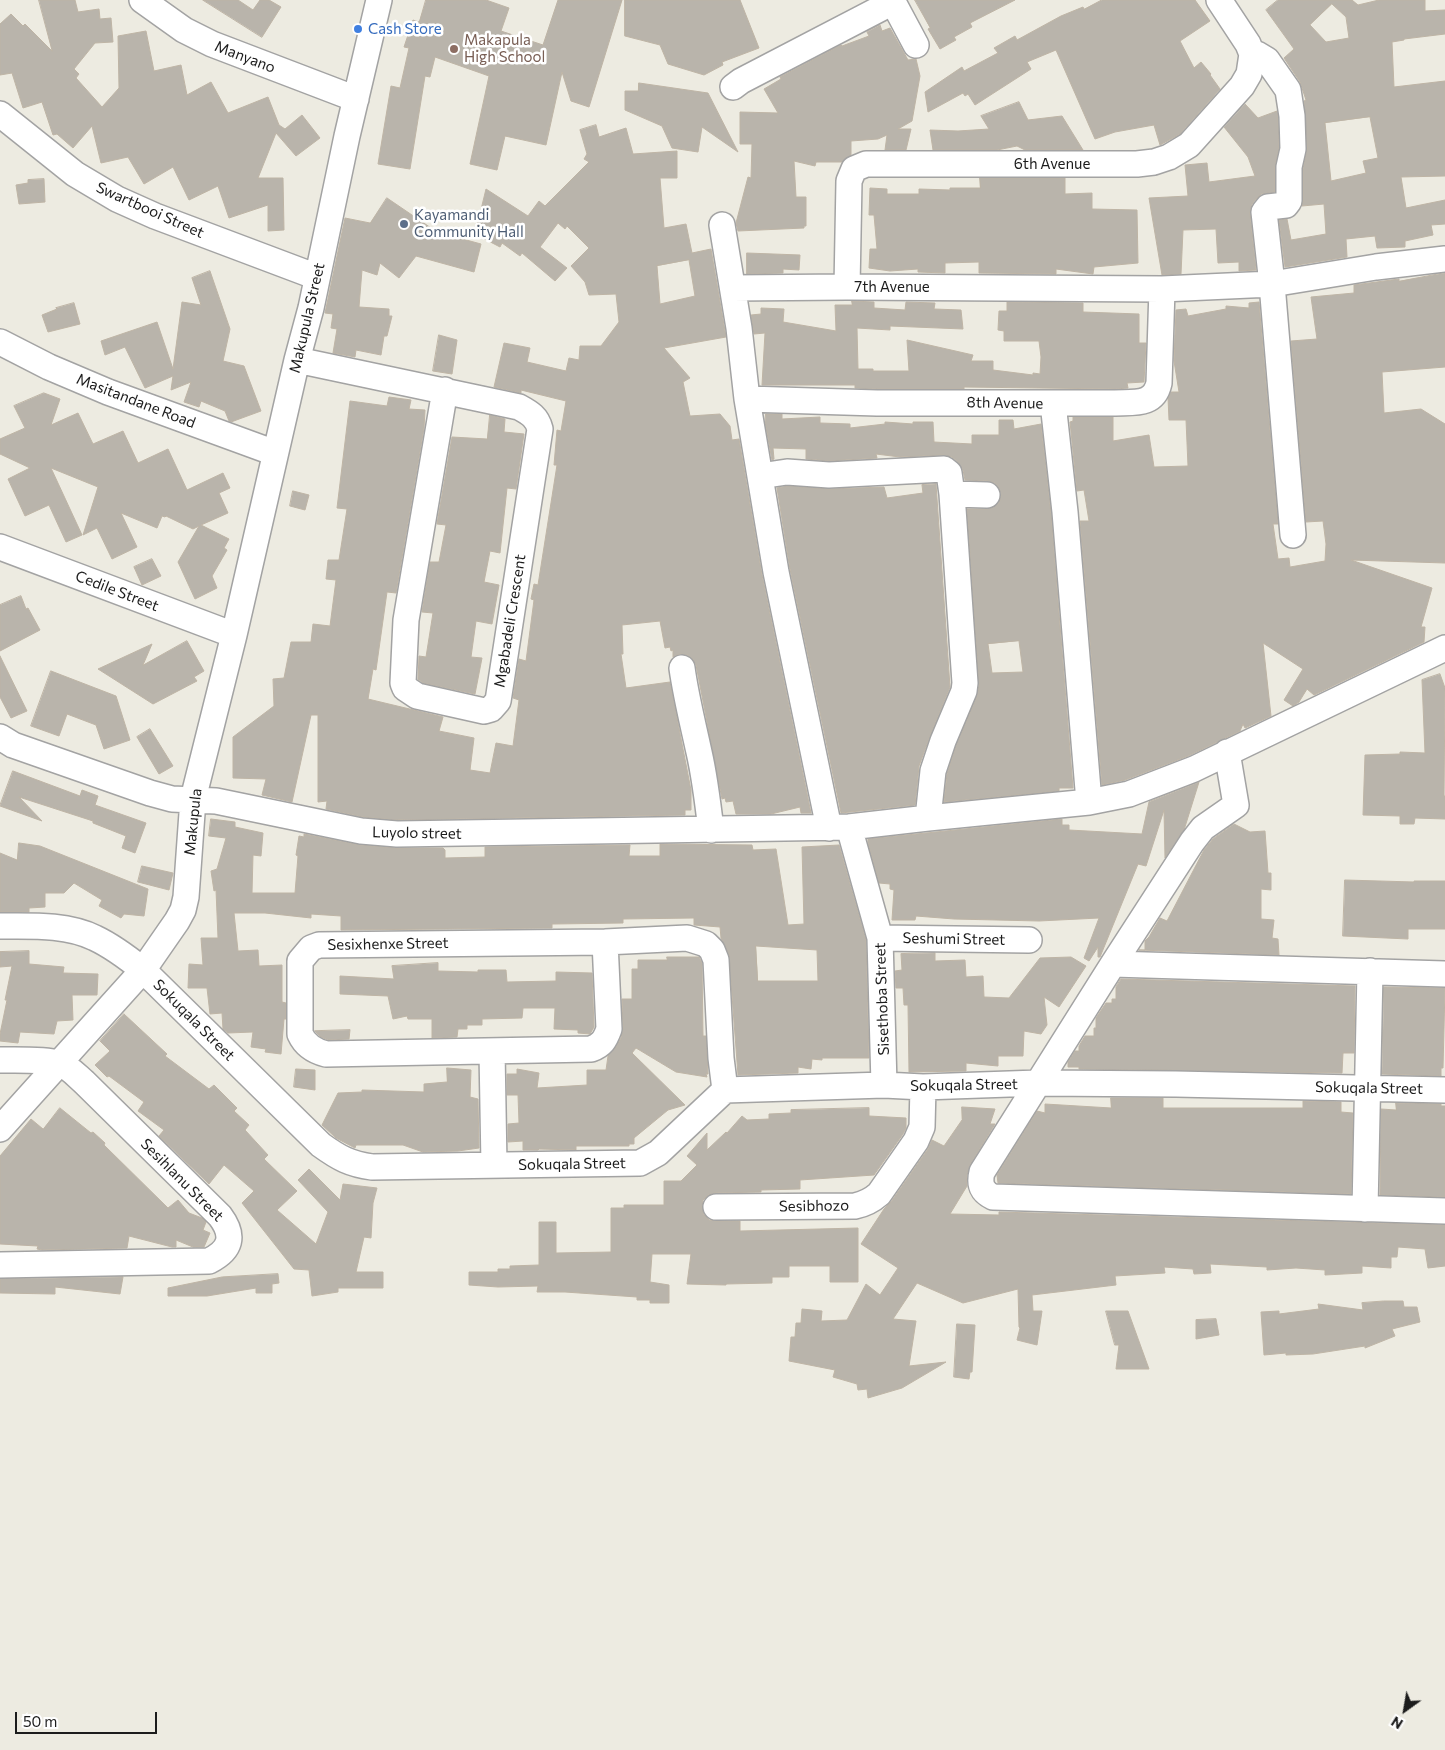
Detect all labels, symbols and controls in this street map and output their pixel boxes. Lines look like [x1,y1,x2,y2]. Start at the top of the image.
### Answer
place label: Cash Store [368,20,442,38]
marker: Cash Store [352,23,364,35]
place label: Makapula High School [464,31,545,66]
street label: Manyano [212,37,278,77]
marker: Makapula High School [448,43,460,55]
street label: 6th Avenue [1014,155,1090,173]
street label: Swartbooi Street [93,178,207,242]
place label: Kayamandi Community Hall [414,206,524,241]
marker: Kayamandi Community Hall [398,218,410,230]
street label: Makupula Street [286,261,328,375]
street label: 7th Avenue [854,278,930,296]
street label: Masitandane Road [74,370,198,432]
street label: 8th Avenue [966,393,1044,413]
street label: Mgabadeli Crescent [491,553,529,689]
street label: Cedile Street [73,567,161,615]
street label: Makupula [181,788,205,856]
street label: Luyolo street [372,823,462,843]
street label: Seshumi Street [902,929,1006,949]
street label: Sesixhenxe Street [327,934,449,954]
street label: Sisethoba Street [871,942,893,1056]
street label: Sokuqala Street [150,976,238,1064]
street label: Sokuqala Street [910,1075,1018,1095]
street label: Sokuqala Street [1315,1078,1423,1098]
street label: Sesihlanu Street [137,1135,227,1225]
street label: Sokuqala Street [518,1154,626,1174]
street label: Sesibhozo [779,1196,849,1216]
north arrow [1380,1685,1430,1735]
scale bar [18,1702,160,1734]
text: 50 m [23,1712,57,1730]
text: N [1388,1713,1406,1733]

